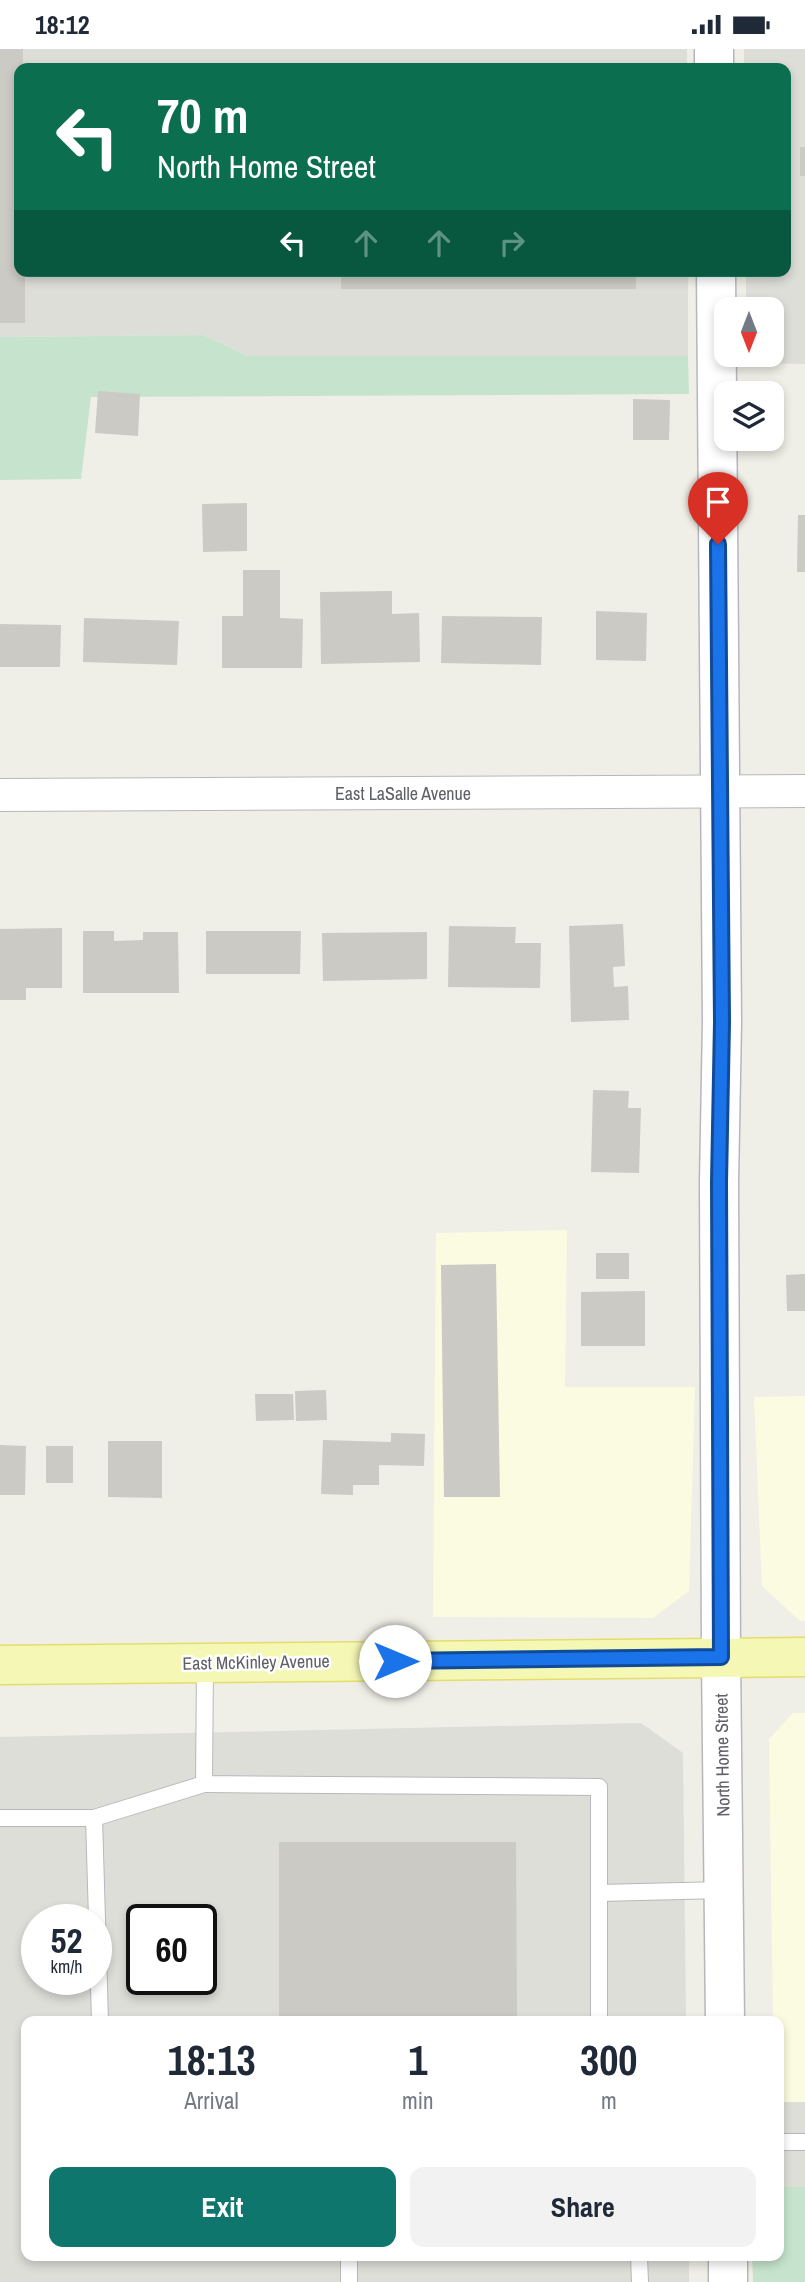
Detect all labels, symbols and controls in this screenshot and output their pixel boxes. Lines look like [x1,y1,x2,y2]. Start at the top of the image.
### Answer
text: 18:12 [35,7,90,42]
text: 70 m [157,82,249,148]
icon: left [42,91,133,182]
text: North Home Street [157,145,376,188]
icon: left [274,224,312,262]
icon: ahead [347,224,385,262]
icon: ahead [420,224,458,262]
icon: right [493,224,531,262]
north arrow [714,297,784,367]
map controls [714,297,784,451]
button: layers [714,381,784,451]
pin [688,472,748,544]
icon: arrive [699,483,737,521]
street label: East LaSalle Avenue [335,781,471,806]
position arrow [358,1624,432,1698]
street label: East McKinley Avenue [182,1648,330,1676]
street label: North Home Street [708,1693,736,1817]
speed limit sign: 60 [126,1904,217,1995]
text: 52 [51,1917,82,1964]
text: km/h [51,1954,83,1979]
text: 18:13 [168,2032,256,2088]
text: 1 [408,2032,427,2088]
text: 300 [580,2032,638,2088]
text: Arrival [184,2085,239,2116]
text: min [402,2085,434,2116]
text: m [601,2085,617,2116]
button: Exit [49,2167,396,2247]
button: Share [410,2167,756,2247]

